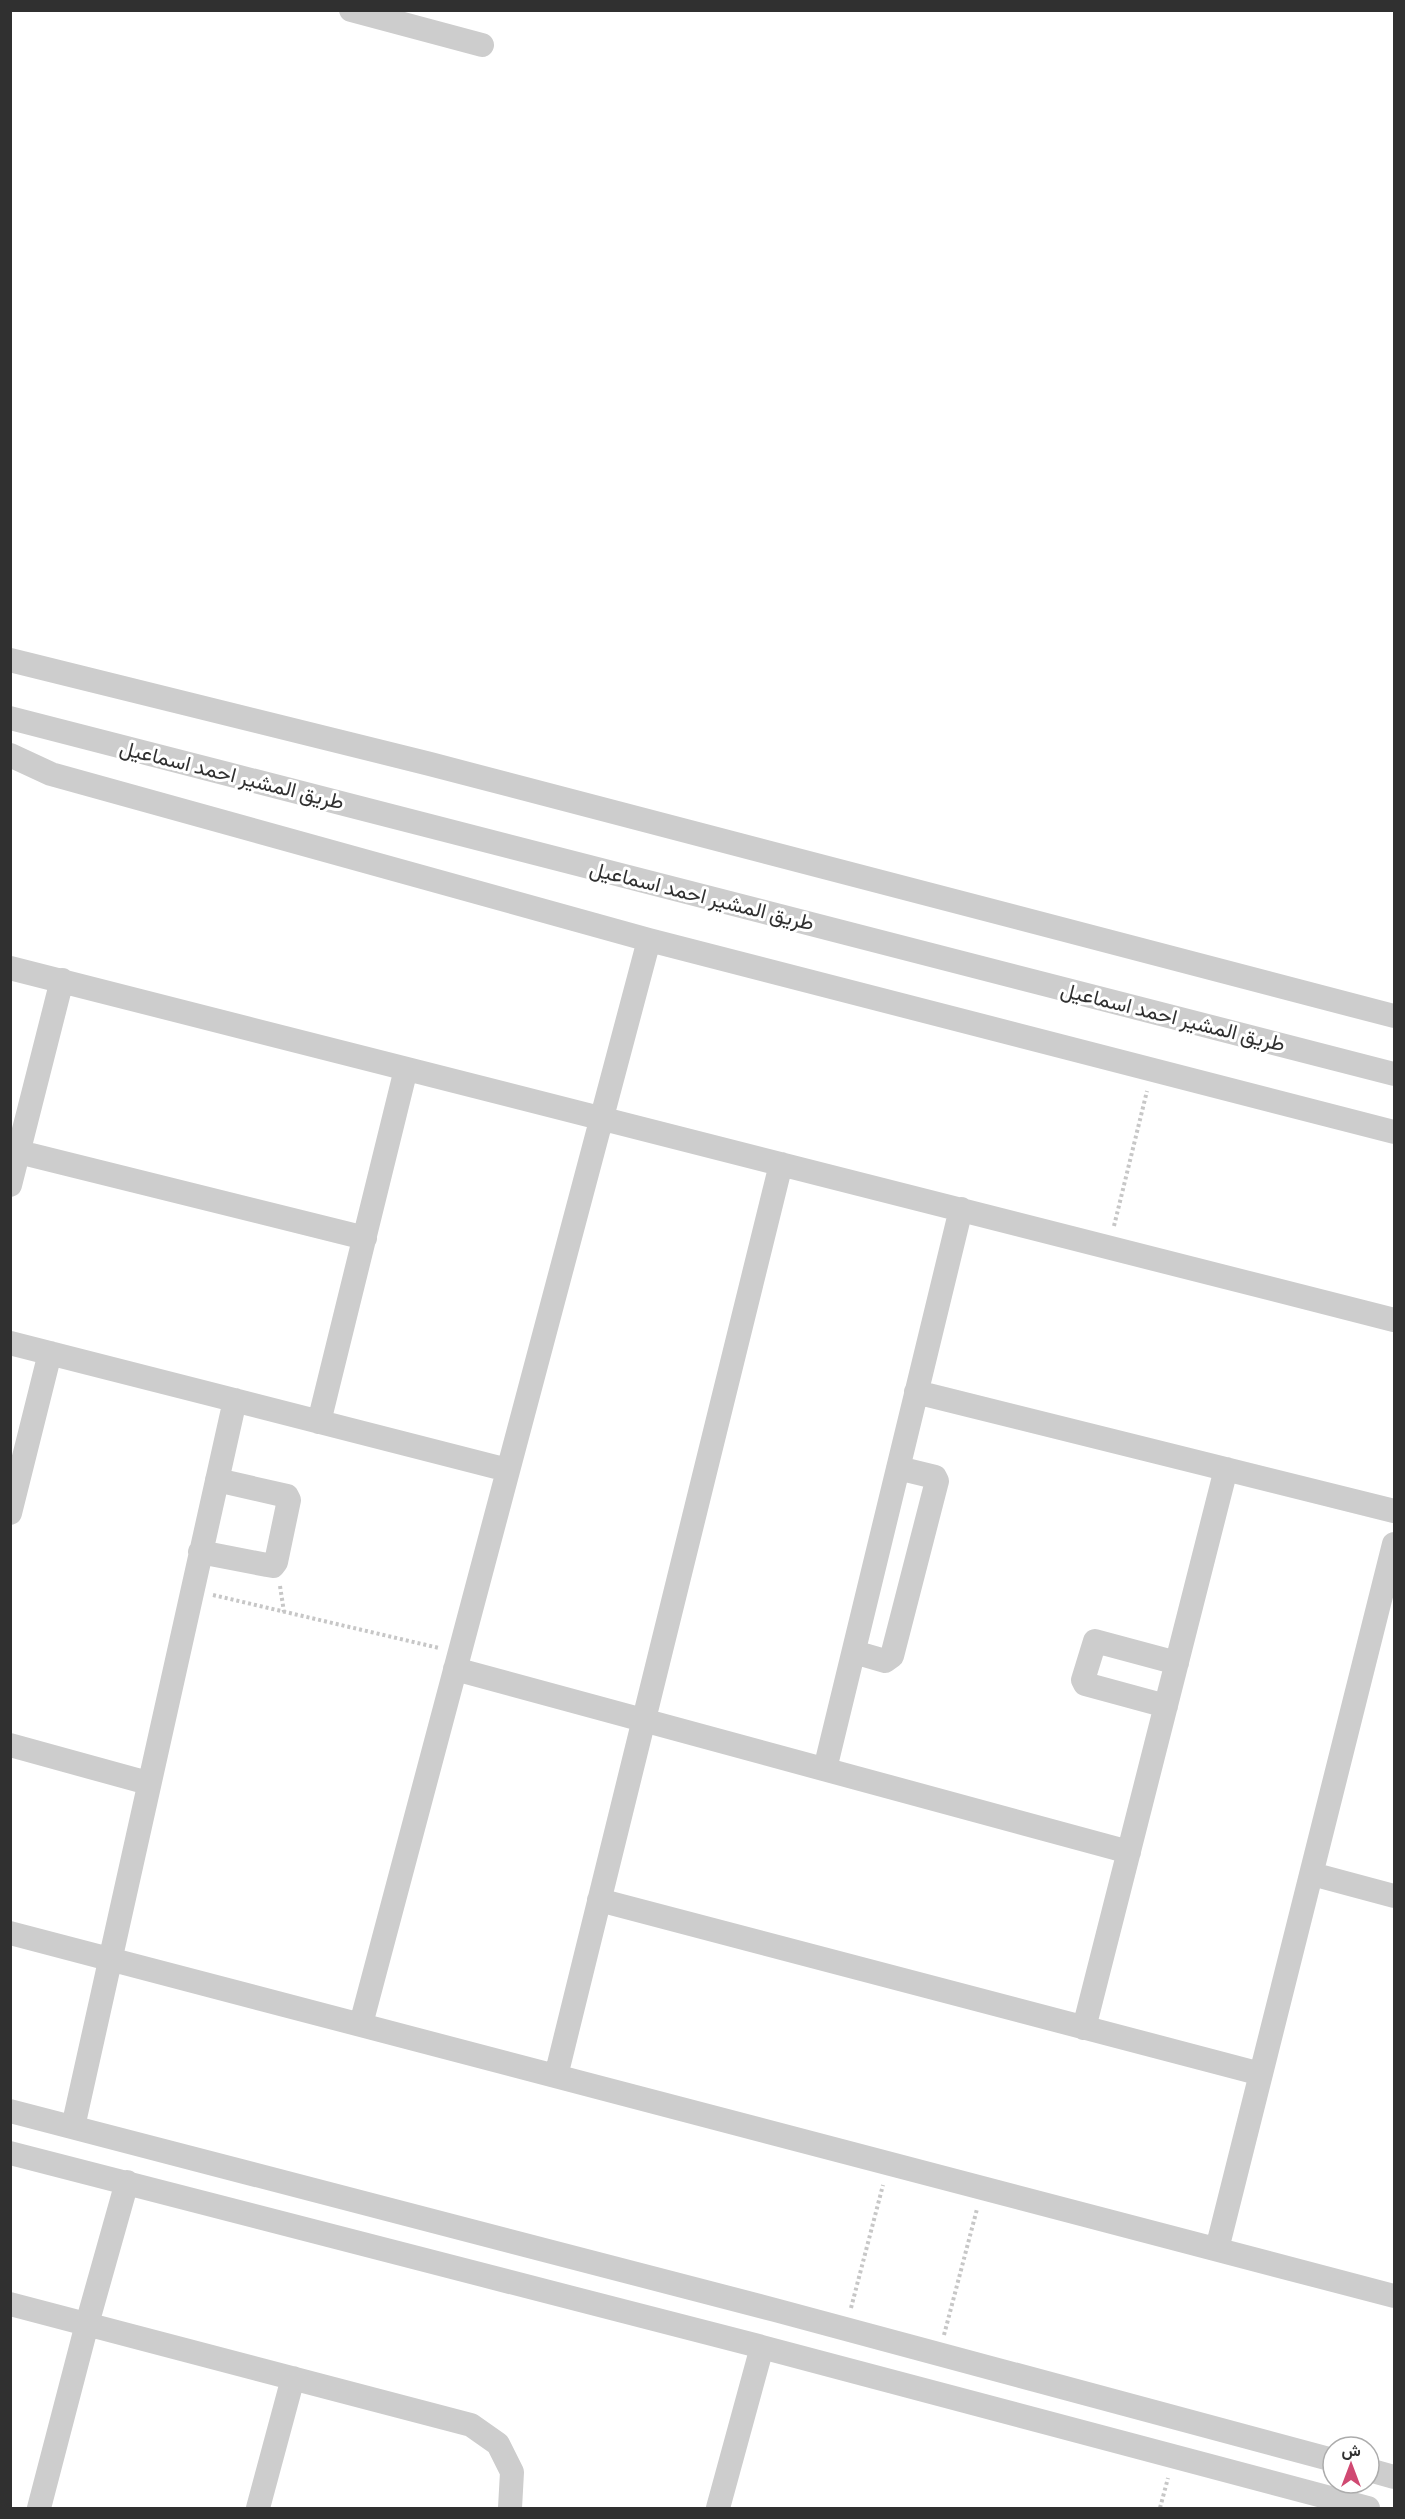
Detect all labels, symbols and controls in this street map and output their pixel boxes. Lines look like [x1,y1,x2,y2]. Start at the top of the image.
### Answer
street label: طريق المشير احمد اسماعيل [117,735,347,815]
street label: طريق المشير احمد اسماعيل [587,856,817,936]
street label: طريق المشير احمد اسماعيل [1058,977,1288,1057]
north arrow [1321,2435,1381,2495]
text: ش [1341,2441,1361,2460]

